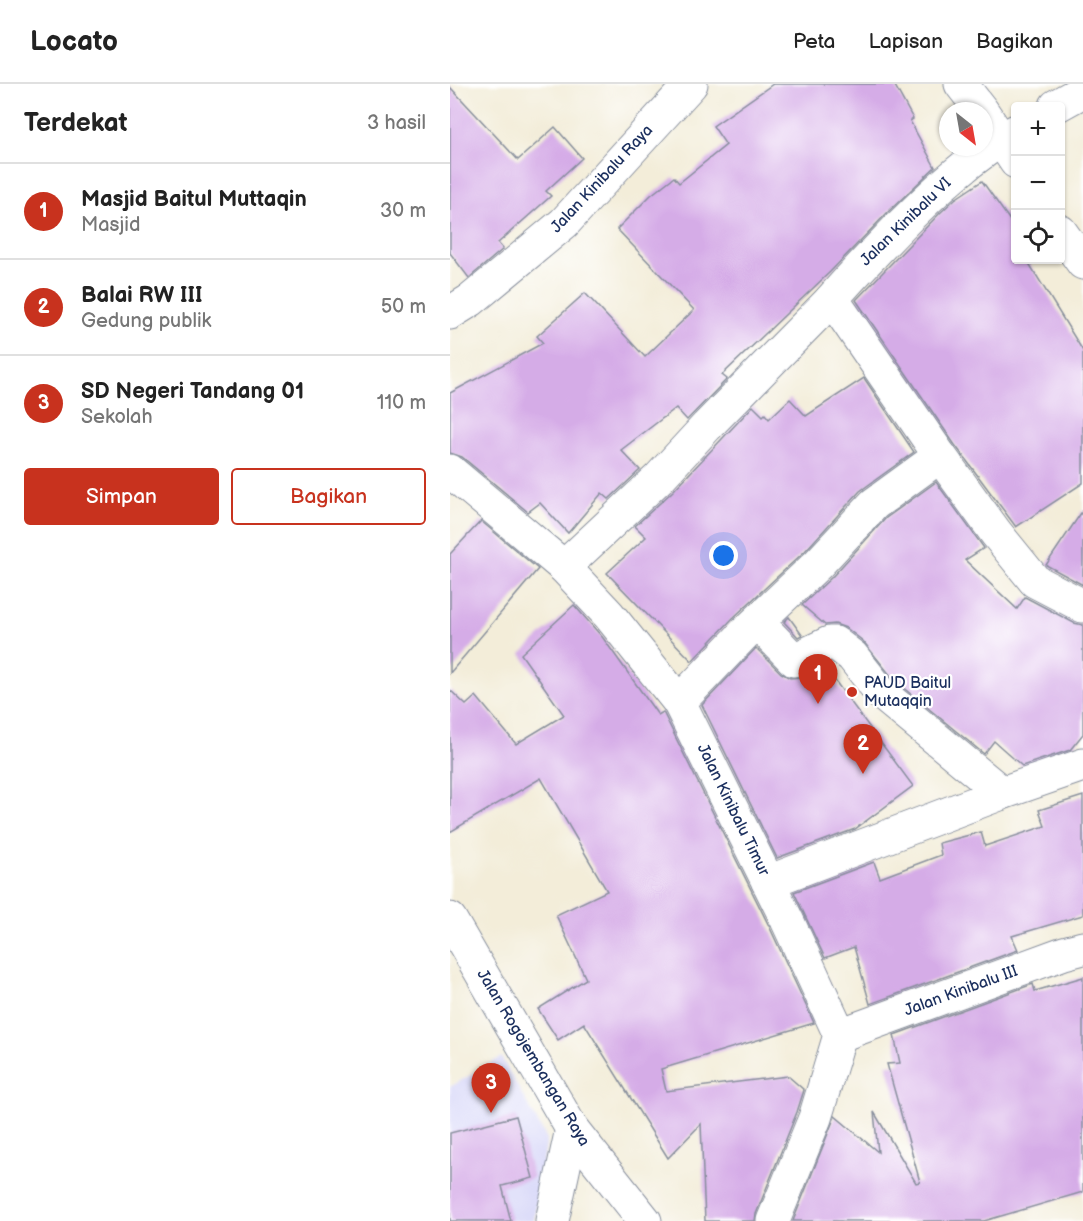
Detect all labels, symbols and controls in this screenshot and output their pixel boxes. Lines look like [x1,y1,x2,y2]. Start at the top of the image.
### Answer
text: Locato [30,25,118,58]
text: Peta [793,29,835,54]
text: Lapisan [868,29,943,54]
text: Bagikan [976,29,1053,54]
north arrow [939,102,993,156]
map controls [1011,102,1065,264]
button: + [1011,102,1065,156]
text: Terdekat [24,108,127,139]
text: 3 hasil [367,111,426,135]
street label: Jalan Kinibalu Raya [547,121,657,237]
button: − [1011,156,1065,210]
street label: Jalan Kinibalu VI [857,174,955,270]
text: Masjid Baitul Muttaqin [81,186,307,213]
text: 1 [39,199,48,223]
text: 30 m [380,199,426,223]
button: locate [1011,210,1065,264]
text: Masjid [81,213,140,237]
text: Balai RW III [81,282,202,309]
text: 2 [38,295,49,319]
text: 50 m [381,295,426,319]
text: Gedung publik [81,309,211,333]
text: SD Negeri Tandang 01 [81,378,304,405]
text: 3 [38,391,49,415]
text: 110 m [377,391,426,415]
text: Sekolah [81,405,152,429]
button: Simpan [24,468,219,525]
button: Bagikan [231,468,426,525]
your location [709,541,738,570]
pin: 1 [798,654,838,704]
place label: PAUD Baitul Mutaqqin [864,674,951,711]
marker: PAUD Baitul Mutaqqin [845,685,859,699]
pin: 2 [844,724,882,774]
street label: Jalan Kinibalu Timur [693,741,773,879]
street label: Jalan Kinibalu III [902,962,1020,1020]
street label: Jalan Rogojembangan Raya [473,966,593,1150]
pin: 3 [472,1064,510,1113]

